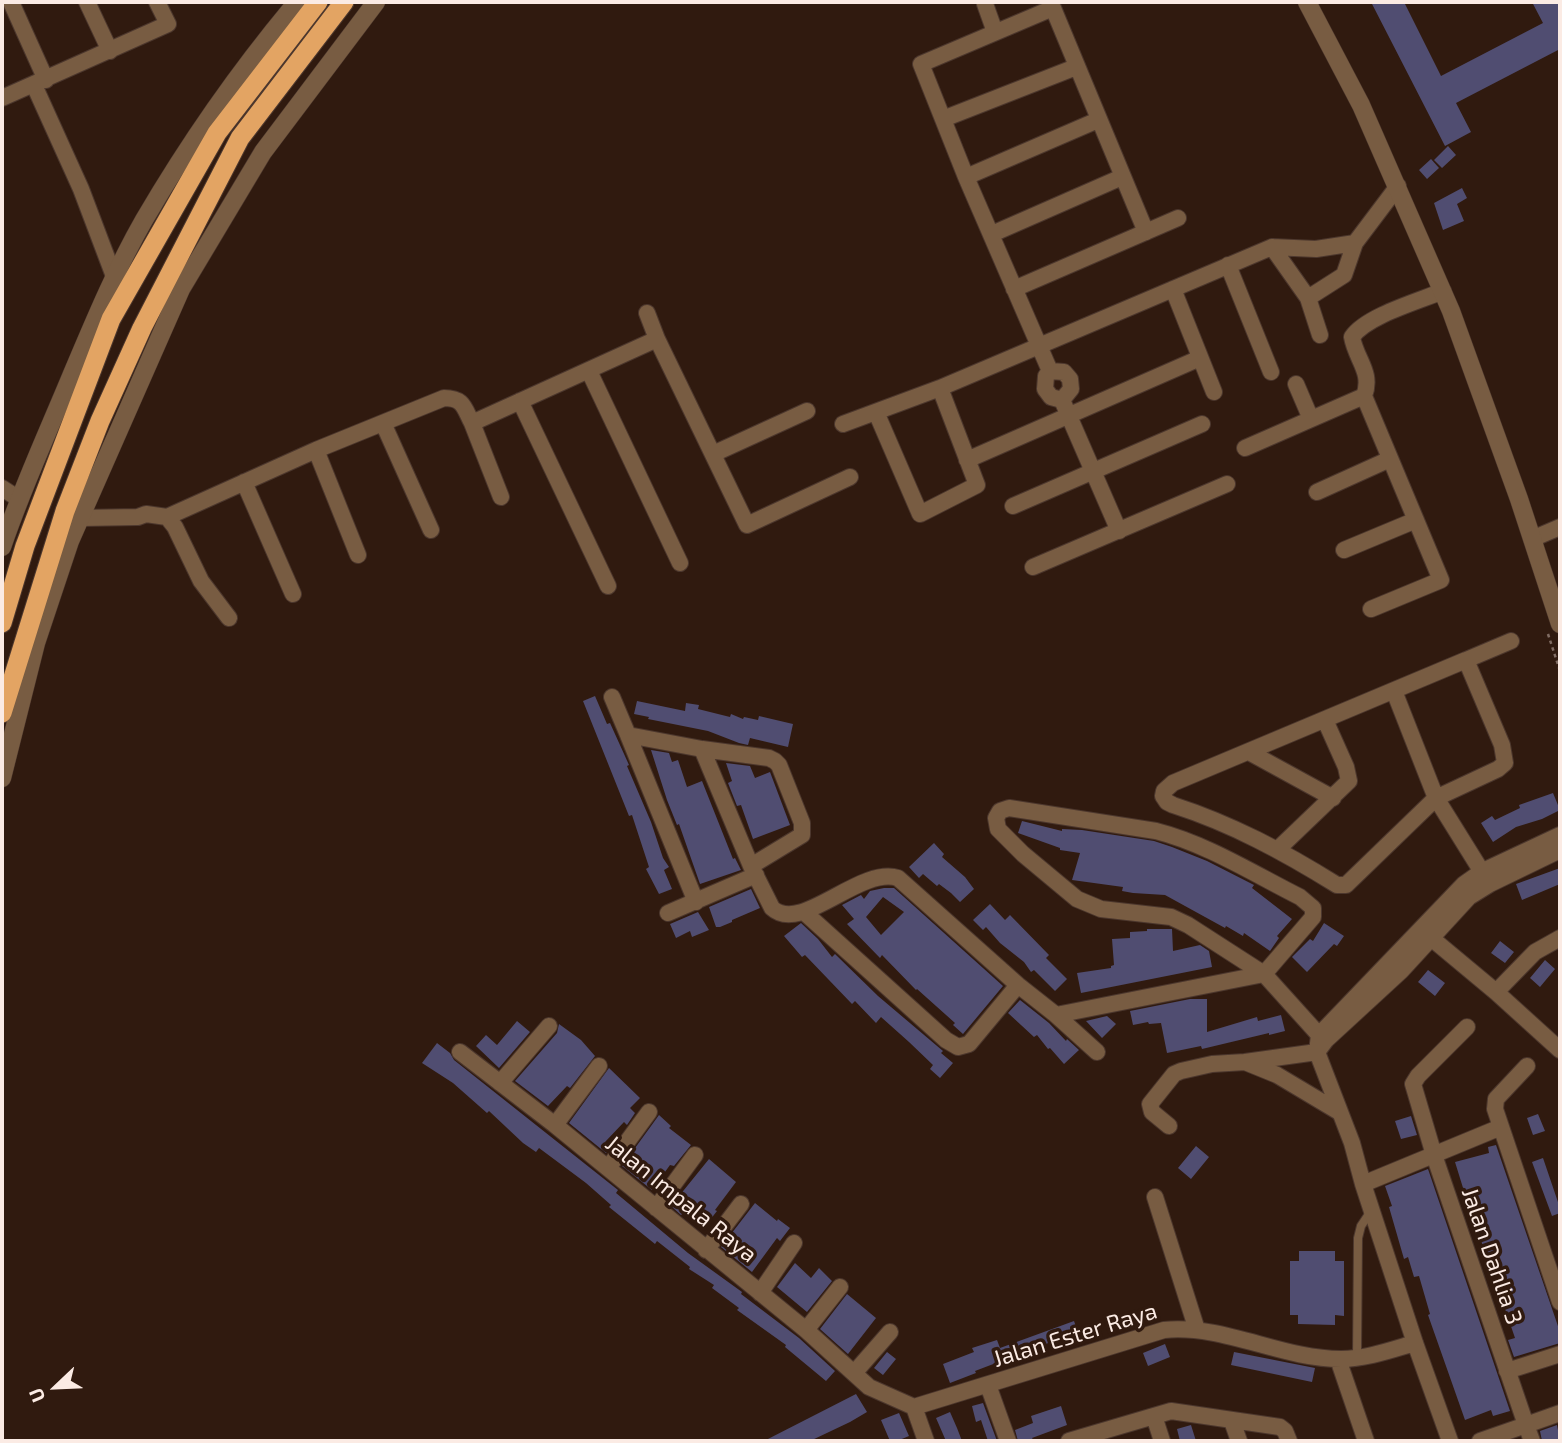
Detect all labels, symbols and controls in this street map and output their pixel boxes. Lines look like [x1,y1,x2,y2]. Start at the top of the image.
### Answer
street label: Jalan Impala Raya [600,1130,762,1268]
street label: Jalan Dahlia 3 [1456,1184,1528,1328]
street label: Jalan Ester Raya [990,1297,1160,1373]
north arrow [21,1352,91,1422]
text: U [23,1385,49,1406]

